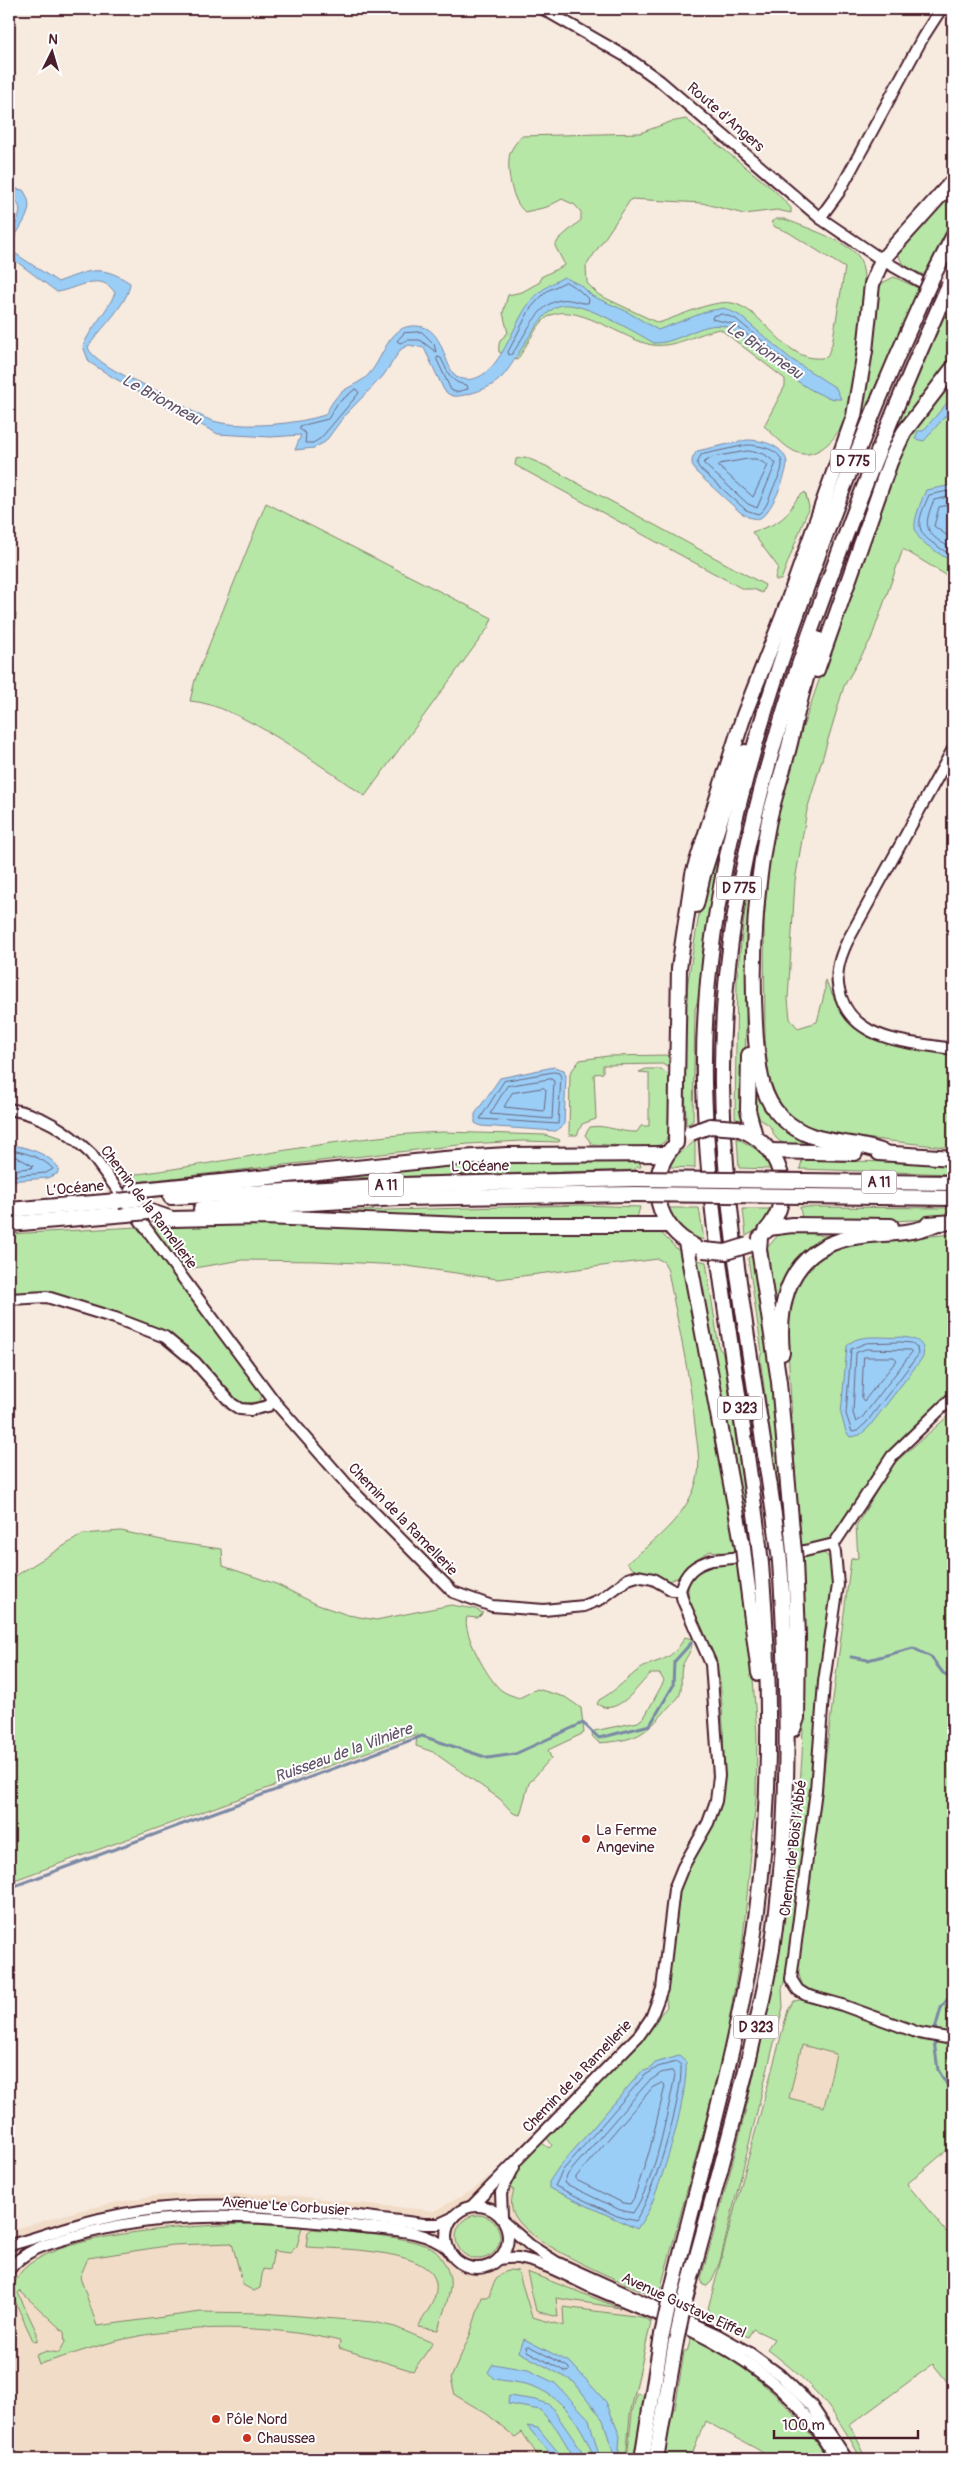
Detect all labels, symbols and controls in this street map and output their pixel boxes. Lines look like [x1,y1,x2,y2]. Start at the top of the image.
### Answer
north arrow [28,28,78,78]
text: N [48,31,59,48]
street label: Route d'Angers [683,79,769,156]
water label: Le Brionneau [723,318,807,384]
water label: Le Brionneau [118,370,206,430]
road number: D 775 [830,450,876,472]
road number: D 775 [716,876,762,900]
street label: Chemin de la Ramellerie [96,1142,202,1273]
street label: L’Océane [451,1156,510,1177]
road number: A 11 [862,1170,896,1194]
road number: A 11 [368,1174,404,1196]
street label: L’Océane [45,1176,105,1200]
road number: D 323 [718,1396,762,1420]
street label: Chemin de la Ramellerie [344,1459,462,1580]
water label: Ruisseau de la Vilnière [272,1718,417,1787]
street label: Chemin de Bois l'Abbé [776,1779,811,1917]
place label: La Ferme Angevine [596,1821,657,1857]
marker: La Ferme Angevine [580,1833,592,1845]
road number: D 323 [734,2015,778,2038]
street label: Chemin de la Ramellerie [519,2016,637,2137]
street label: Avenue Le Corbusier [221,2193,351,2220]
street label: Avenue Gustave Eiffel [618,2268,749,2343]
scale bar [774,2408,918,2440]
place label: Pôle Nord [226,2410,287,2429]
marker: Pôle Nord [210,2413,222,2425]
text: 100 m [782,2416,825,2435]
place label: Chaussea [257,2429,315,2448]
marker: Chaussea [241,2432,253,2444]

